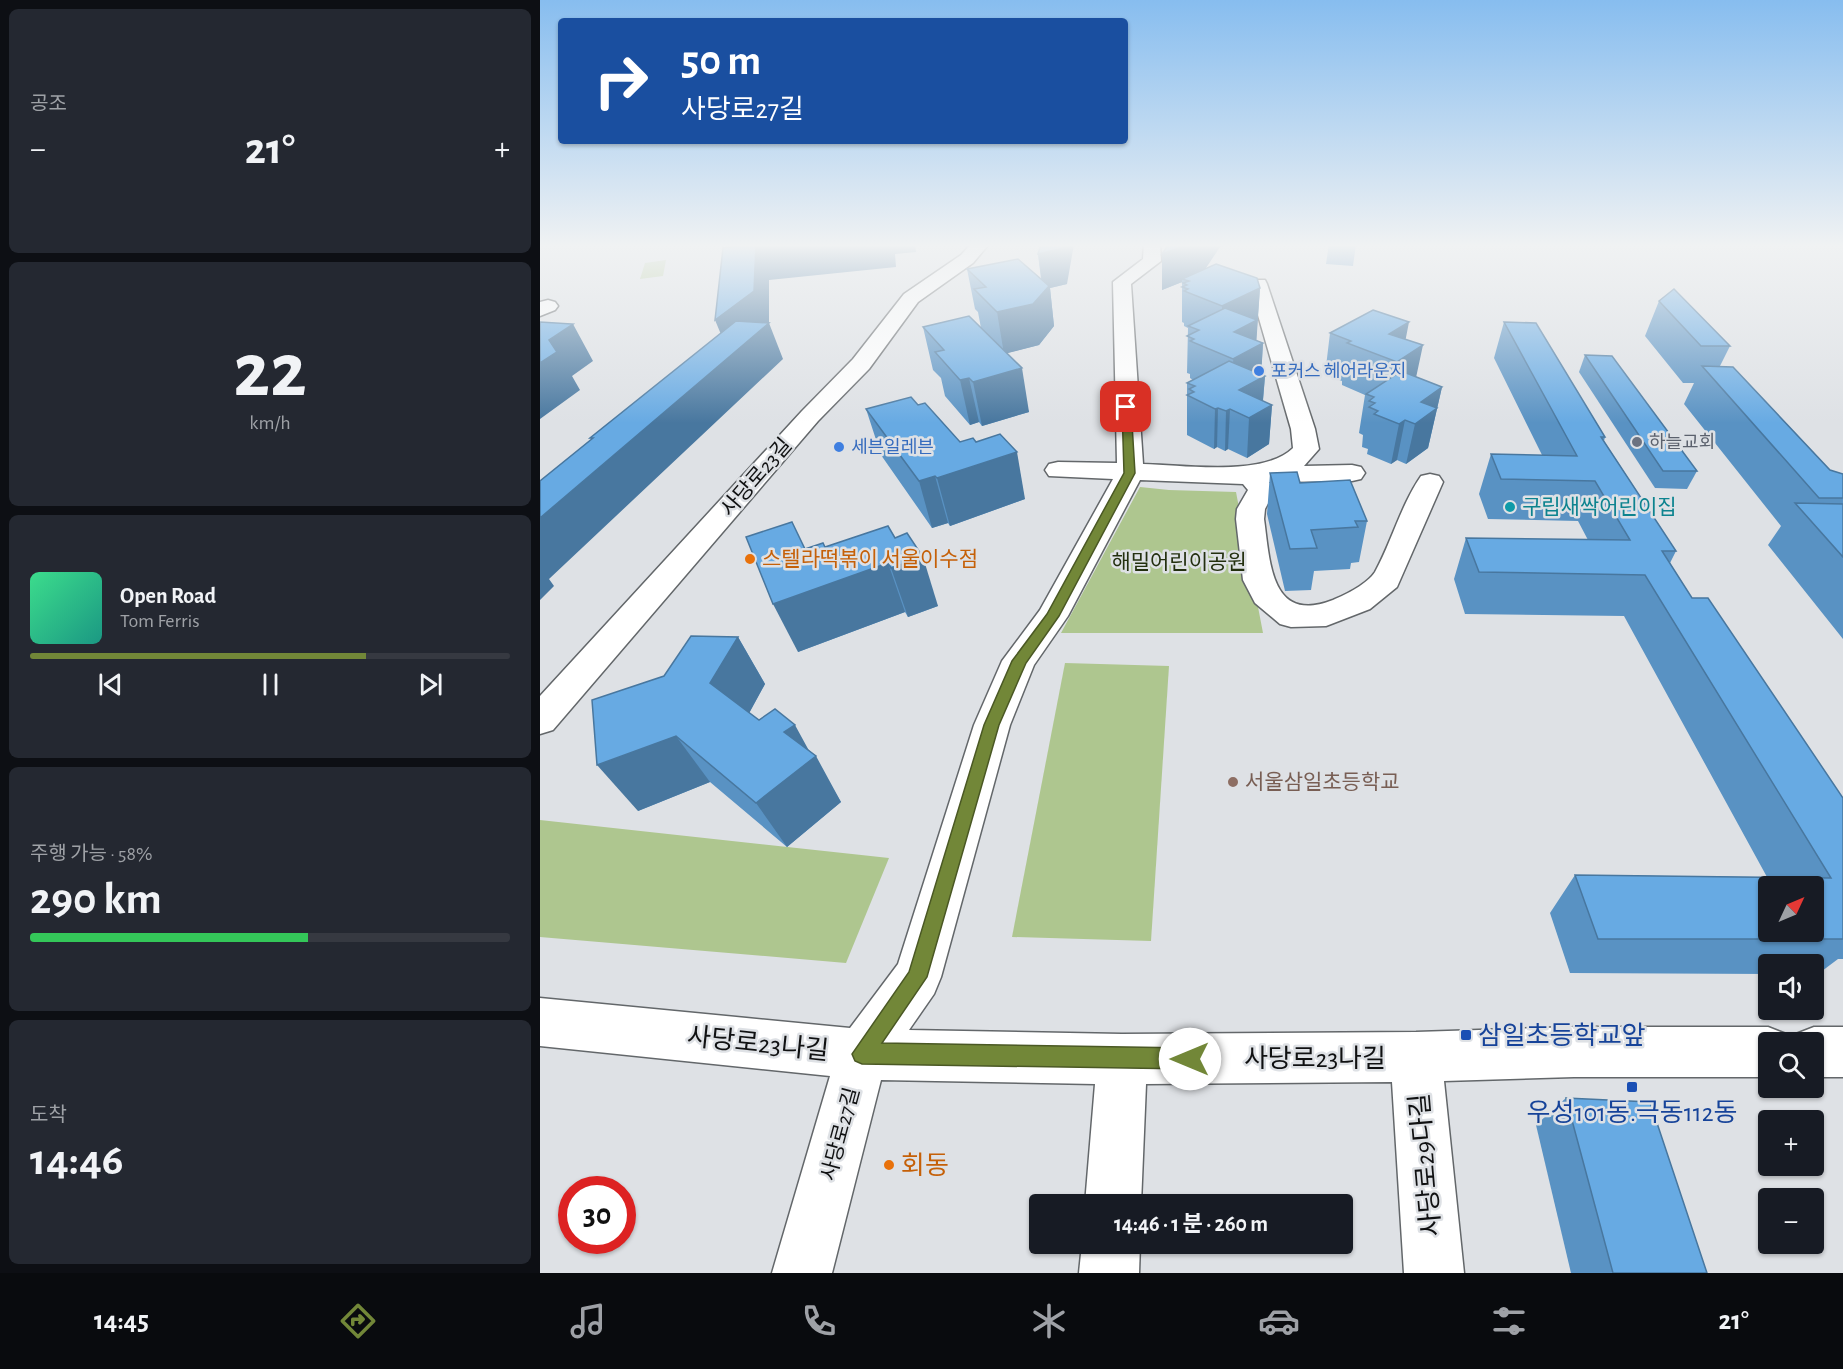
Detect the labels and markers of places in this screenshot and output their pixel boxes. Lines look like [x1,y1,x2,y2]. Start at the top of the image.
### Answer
place label: 포커스 헤어라운지 [1271,361,1406,381]
marker: 포커스 헤어라운지 [1252,364,1266,378]
pin [1100,381,1151,432]
place label: 하늘교회 [1649,432,1715,452]
marker: 하늘교회 [1630,435,1644,449]
place label: 세븐일레븐 [851,437,934,457]
marker: 세븐일레븐 [832,440,846,454]
place label: 구립새싹어린이집 [1522,496,1677,518]
marker: 구립새싹어린이집 [1503,500,1517,514]
place label: 스텔라떡볶이 서울이수점 [762,548,978,570]
marker: 스텔라떡볶이 서울이수점 [743,552,757,566]
place label: 서울삼일초등학교 [1245,771,1400,793]
marker: 서울삼일초등학교 [1226,775,1240,789]
place label: 삼일초등학교앞 [1478,1022,1646,1049]
marker: 삼일초등학교앞 [1459,1028,1473,1042]
marker: 우성101동.극동112동 [1625,1080,1639,1094]
place label: 우성101동.극동112동 [1527,1099,1737,1126]
place label: 회동 [901,1152,949,1179]
marker: 회동 [882,1158,896,1172]

